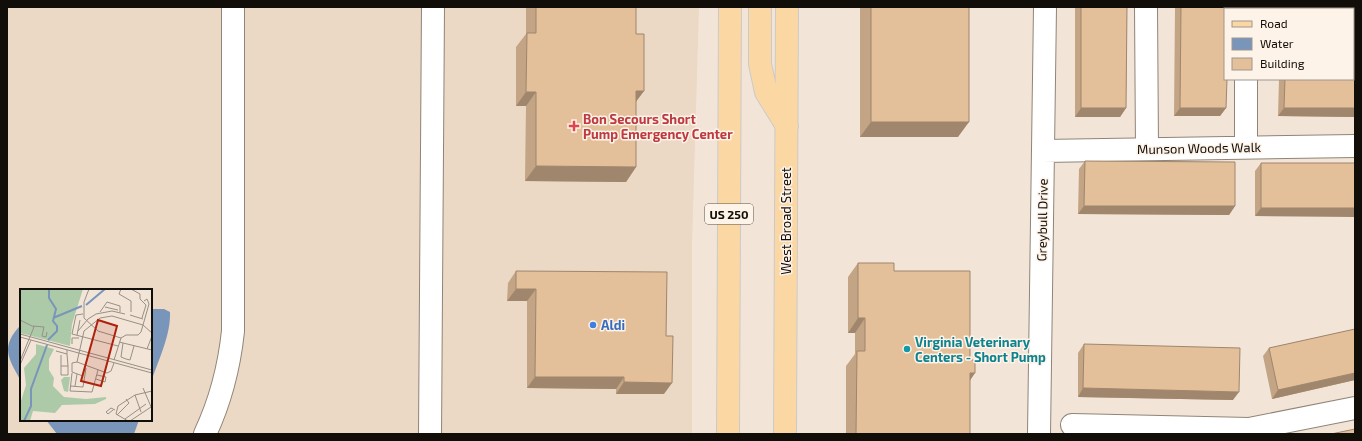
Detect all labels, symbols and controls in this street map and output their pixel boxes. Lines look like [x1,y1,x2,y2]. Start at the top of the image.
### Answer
legend [1224,8,1354,80]
text: Road [1260,16,1288,30]
text: Water [1260,36,1294,50]
text: Building [1260,56,1305,70]
place label: Bon Secours Short Pump Emergency Center [583,111,733,142]
marker: Bon Secours Short Pump Emergency Center [568,120,580,132]
street label: Munson Woods Walk [1137,139,1262,157]
street label: West Broad Street [778,167,794,275]
street label: Greybull Drive [1033,178,1051,262]
road number: US 250 [705,204,753,224]
inset map [20,289,152,421]
place label: Aldi [601,317,625,333]
marker: Aldi [588,320,598,330]
place label: Virginia Veterinary Centers - Short Pump [915,334,1046,365]
marker: Virginia Veterinary Centers - Short Pump [902,344,912,354]

